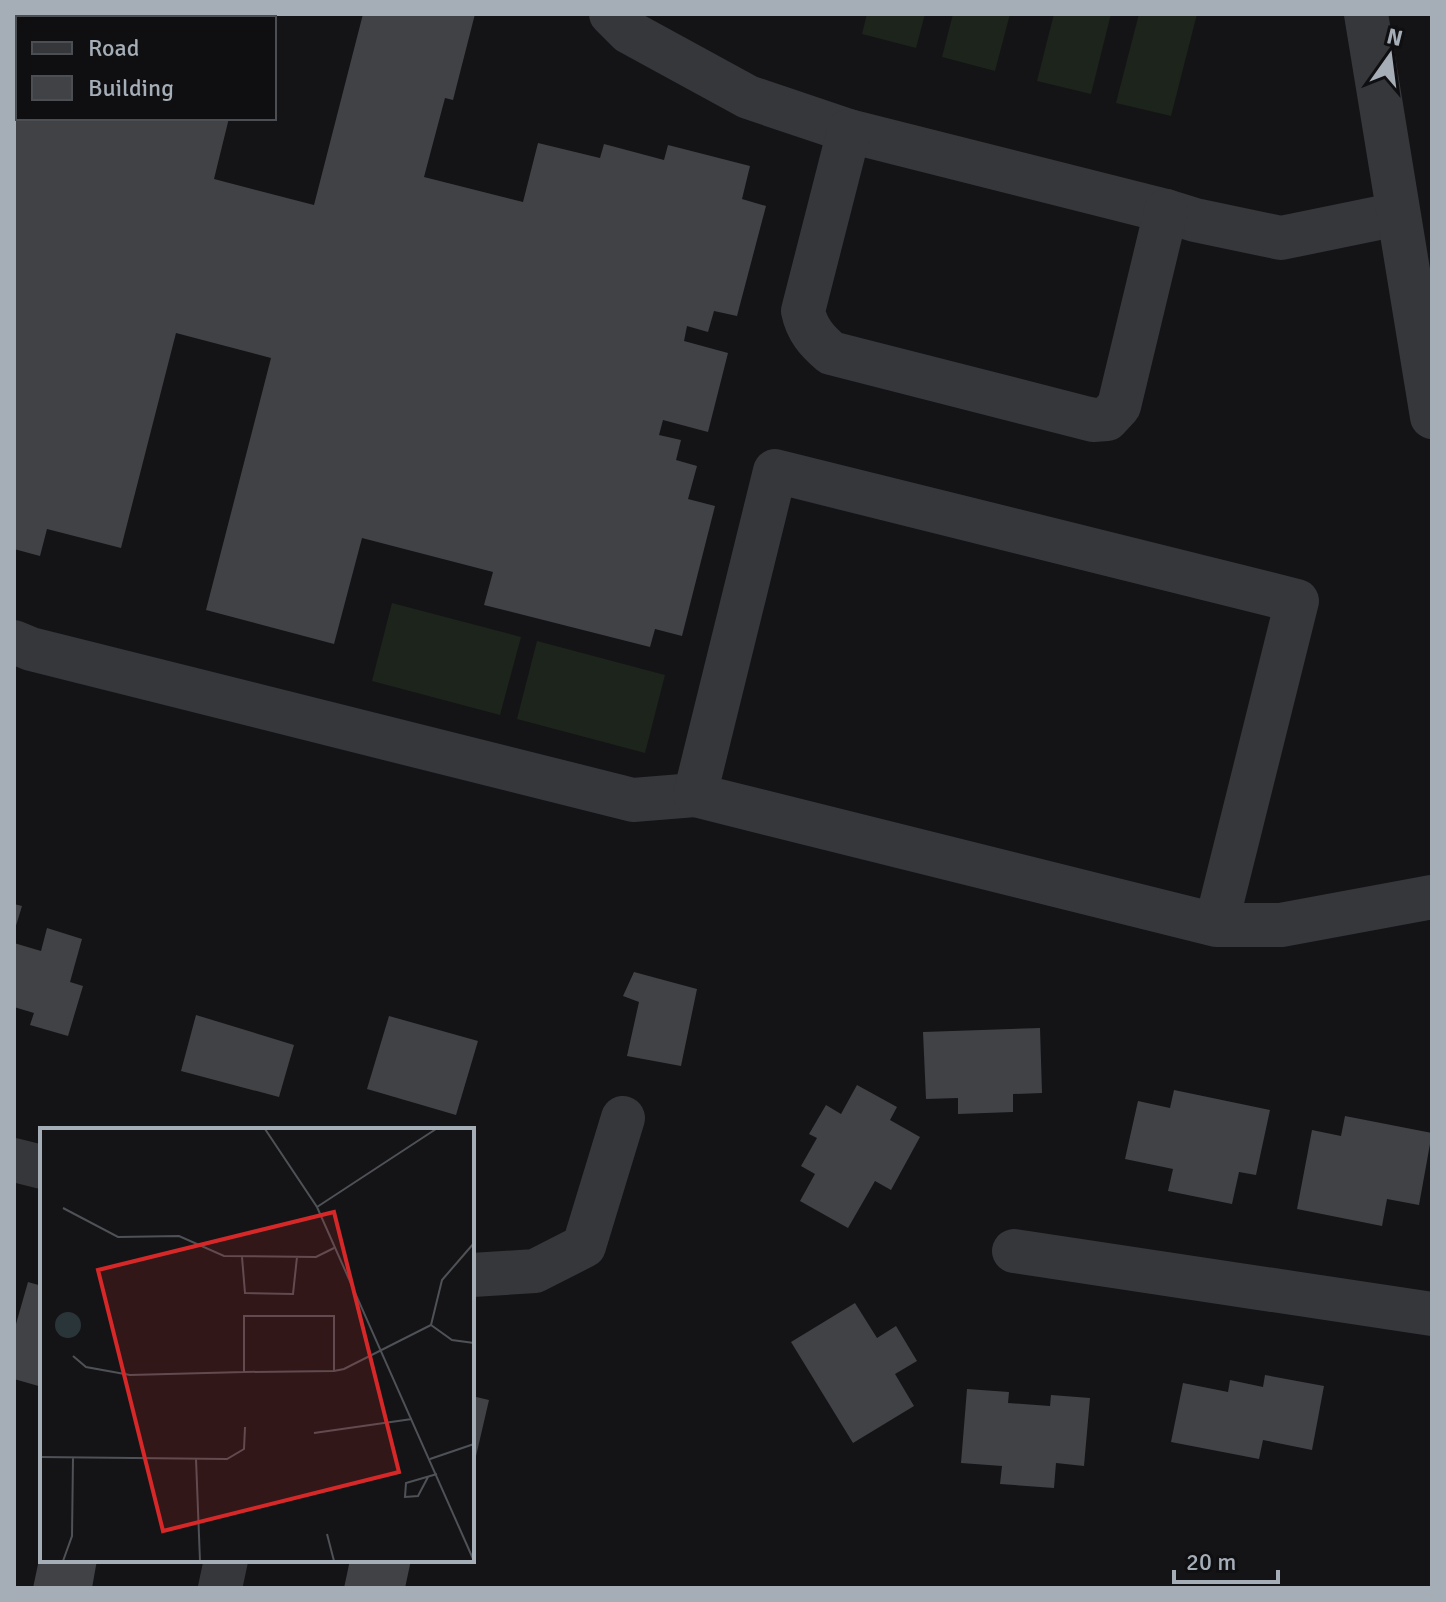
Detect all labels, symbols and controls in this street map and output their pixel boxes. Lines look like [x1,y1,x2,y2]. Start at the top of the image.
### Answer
legend [16,16,276,120]
north arrow [1350,16,1430,96]
text: N [1384,22,1405,52]
text: Road [88,33,139,63]
text: Building [88,73,174,103]
inset map [40,1128,474,1562]
scale bar [1174,1534,1278,1584]
text: 20 m [1186,1547,1236,1577]

